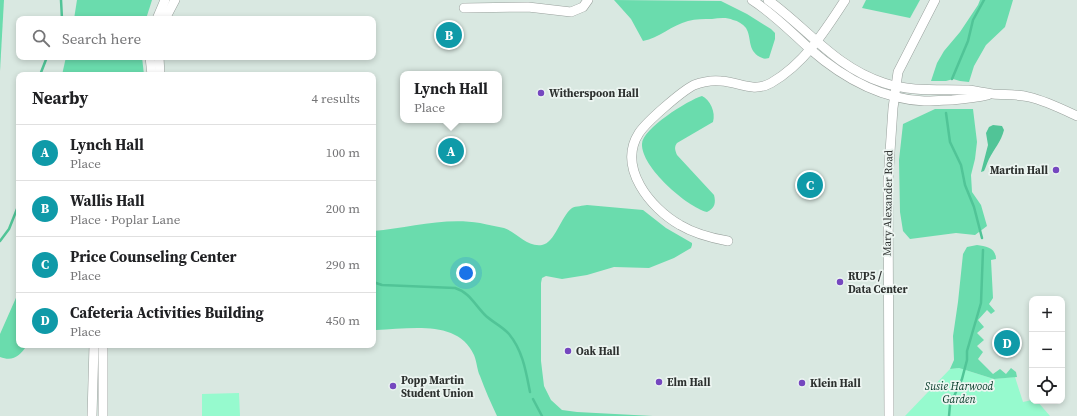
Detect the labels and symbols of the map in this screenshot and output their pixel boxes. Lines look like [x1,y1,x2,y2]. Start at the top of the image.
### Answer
pin: B [436,20,462,50]
place label: Witherspoon Hall [549,86,639,101]
marker: Witherspoon Hall [536,88,546,98]
pin: A [438,136,464,166]
street label: Mary Alexander Road [880,149,896,256]
place label: Martin Hall [990,163,1048,178]
marker: Martin Hall [1051,165,1061,175]
pin: C [797,170,823,200]
your location [456,263,476,283]
place label: RUP5 / Data Center [848,269,908,297]
marker: RUP5 / Data Center [835,277,845,287]
pin: D [994,328,1020,358]
place label: Oak Hall [576,344,620,359]
marker: Oak Hall [563,346,573,356]
place label: Popp Martin Student Union [401,373,474,401]
place label: Elm Hall [667,375,711,390]
place label: Klein Hall [810,376,861,391]
marker: Elm Hall [654,377,664,387]
marker: Klein Hall [797,378,807,388]
park label: Susie Harwood Garden [925,379,994,407]
marker: Popp Martin Student Union [388,381,398,391]

